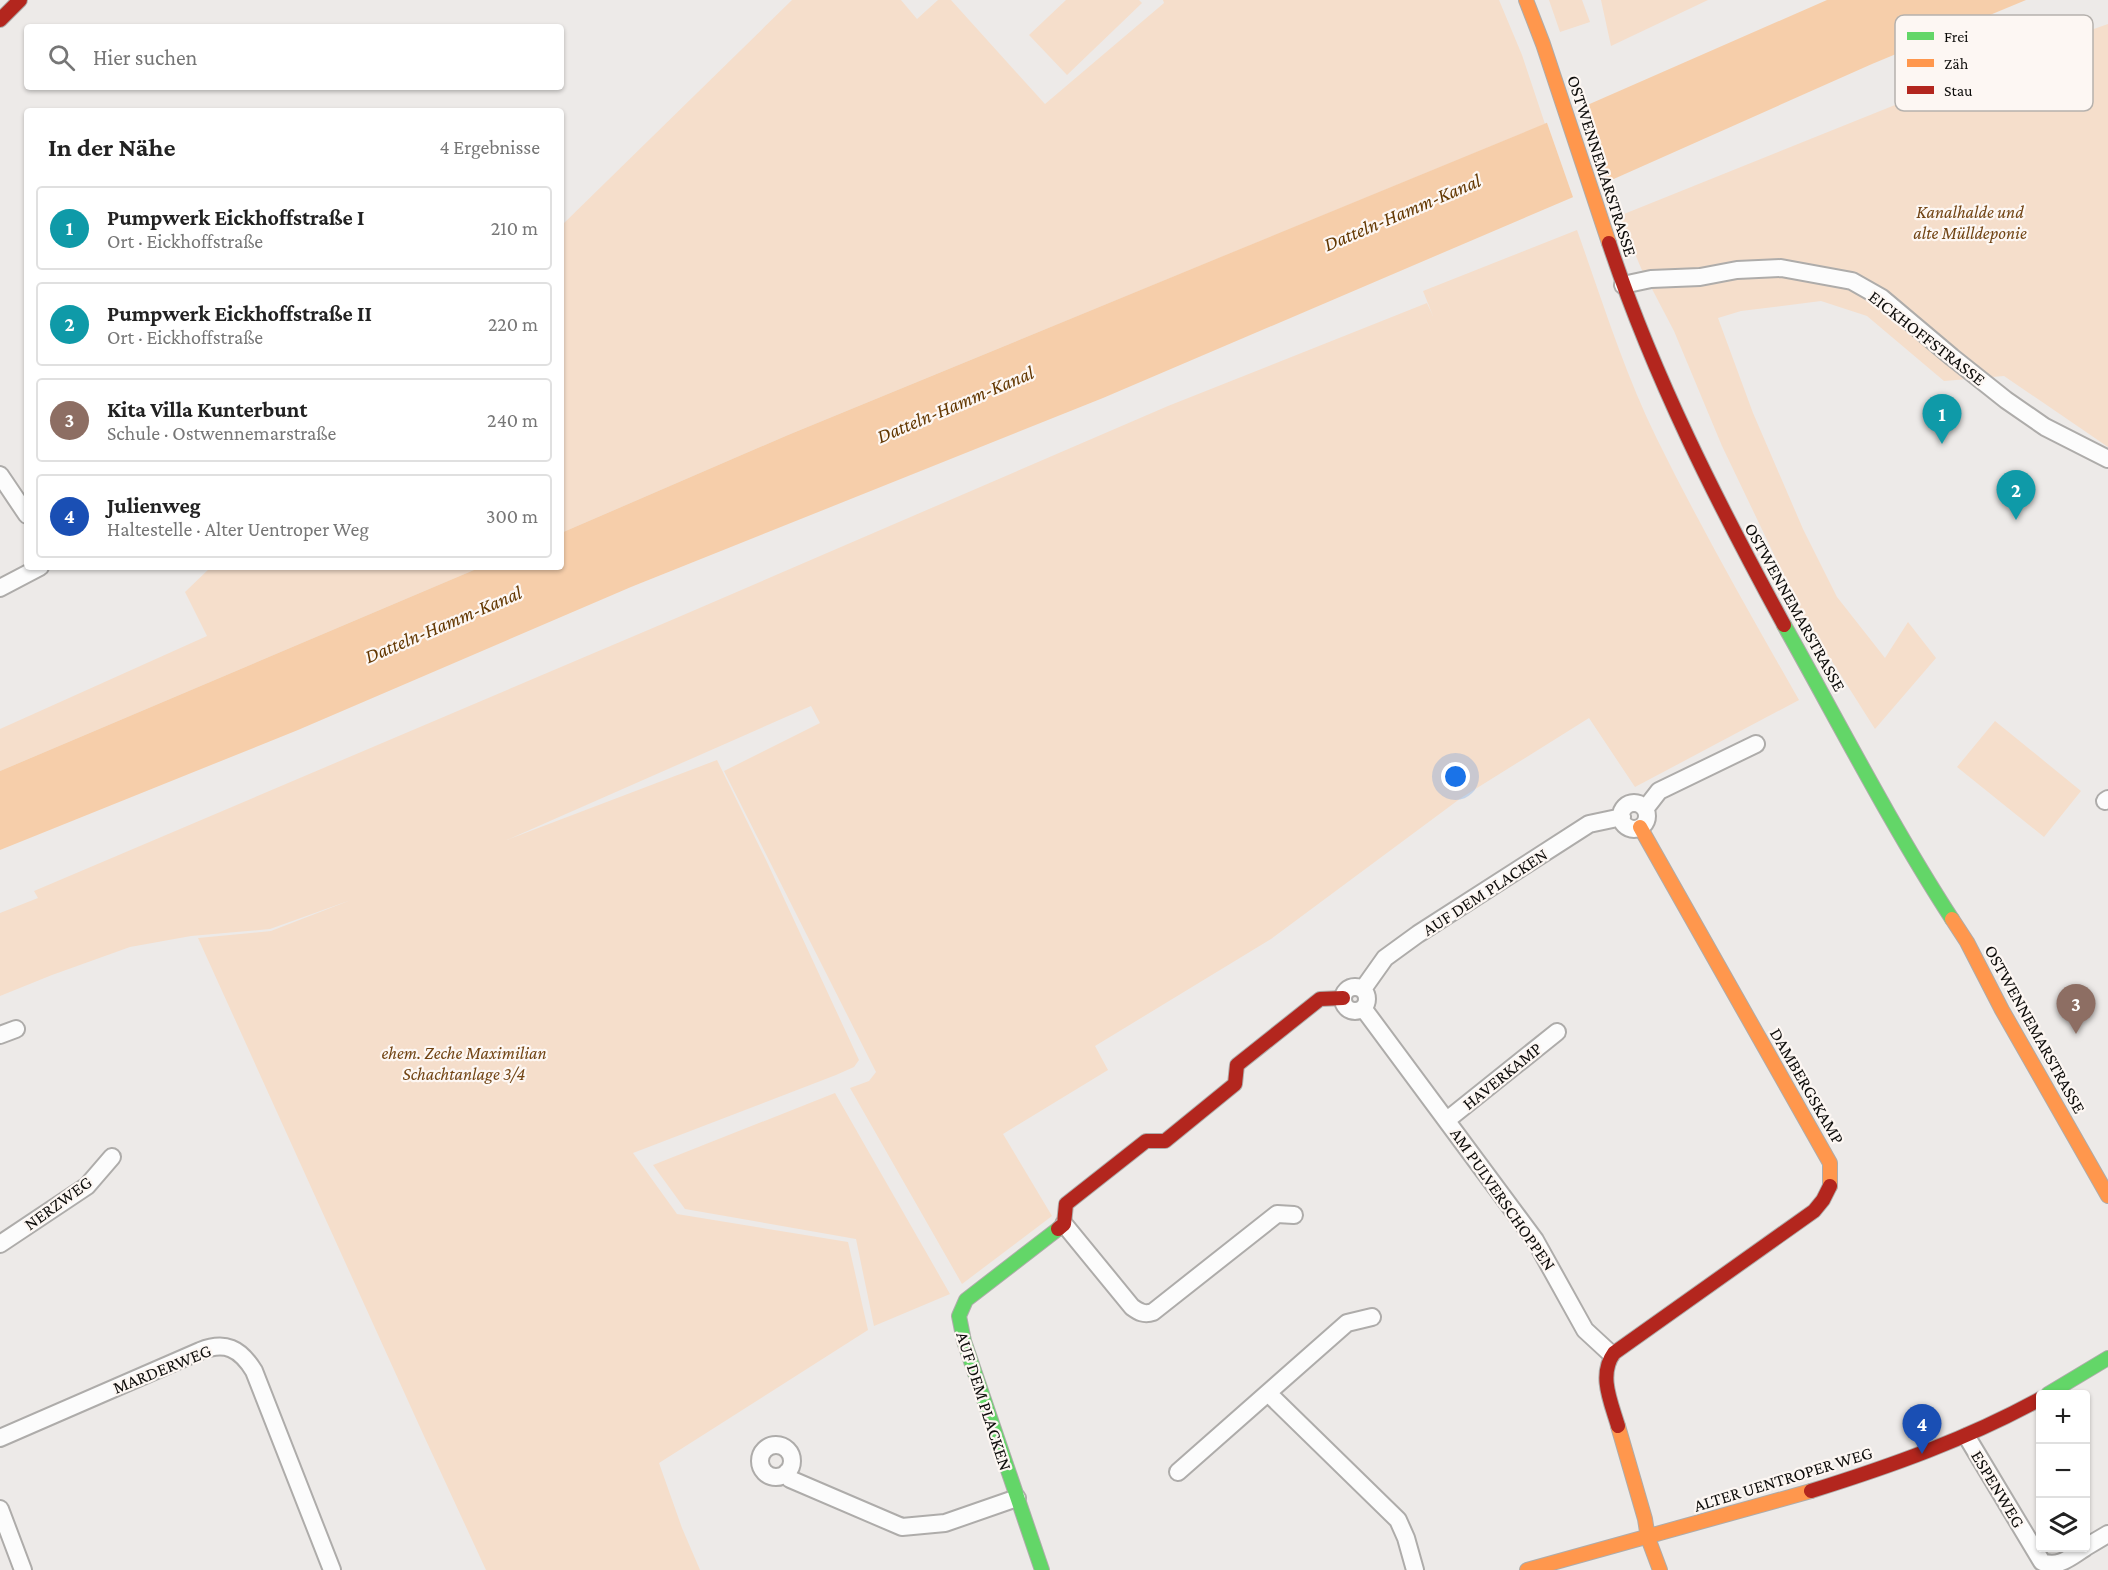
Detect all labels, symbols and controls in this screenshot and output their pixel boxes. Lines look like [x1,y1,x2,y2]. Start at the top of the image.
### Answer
legend [1895,15,2093,111]
search box [24,24,564,90]
text: Frei [1944,28,1968,45]
icon: search [45,41,78,74]
text: Hier suchen [93,45,197,70]
text: Zäh [1944,55,1969,72]
street label: OSTWENNEMARSTRASSE [1563,73,1641,259]
text: Stau [1944,82,1973,99]
text: In der Nähe [48,133,176,162]
text: 4 Ergebnisse [439,136,540,158]
water label: Datteln-Hamm-Kanal [1320,169,1485,255]
park label: Kanalhalde und alte Mülldeponie [1913,202,2027,243]
text: Pumpwerk Eickhoffstraße I [107,205,364,230]
text: 1 [66,217,73,239]
text: 210 m [491,217,538,239]
text: Ort · Eickhoffstraße [107,230,263,252]
street label: EICKHOFFSTRASSE [1865,286,1989,390]
text: Pumpwerk Eickhoffstraße II [107,301,372,326]
text: 2 [64,313,75,335]
text: 220 m [488,313,538,335]
text: Ort · Eickhoffstraße [107,326,263,348]
water label: Datteln-Hamm-Kanal [873,361,1038,447]
pin: 1 [1922,394,1962,444]
text: Kita Villa Kunterbunt [107,397,307,422]
text: 3 [65,409,74,431]
text: 240 m [487,409,538,431]
text: Schule · Ostwennemarstraße [107,422,336,444]
pin: 2 [1996,470,2036,520]
text: Julienweg [107,493,201,518]
text: 4 [64,505,75,527]
text: 300 m [486,505,538,527]
text: Haltestelle · Alter Uentroper Weg [107,518,369,540]
street label: OSTWENNEMARSTRASSE [1740,519,1850,695]
water label: Datteln-Hamm-Kanal [361,581,526,667]
your location [1441,762,1470,791]
street label: AUF DEM PLACKEN [1419,844,1551,940]
street label: OSTWENNEMARSTRASSE [1980,941,2090,1117]
pin: 3 [2056,984,2096,1034]
street label: DAMBERGSKAMP [1766,1024,1848,1148]
street label: HAVERKAMP [1458,1038,1546,1114]
park label: ehem. Zeche Maximilian Schachtanlage 3/4 [381,1043,547,1084]
street label: AM PULVERSCHOPPEN [1446,1124,1560,1274]
street label: NERZWEG [20,1172,96,1234]
street label: AUF DEM PLACKEN [952,1329,1016,1473]
street label: MARDERWEG [110,1340,214,1398]
map controls [2036,1390,2090,1552]
button: + [2036,1390,2090,1444]
pin: 4 [1902,1404,1942,1454]
street label: ALTER UENTROPER WEG [1691,1442,1875,1516]
button: − [2036,1444,2090,1498]
street label: ESPENWEG [1967,1447,2029,1531]
button: layers [2036,1498,2090,1552]

